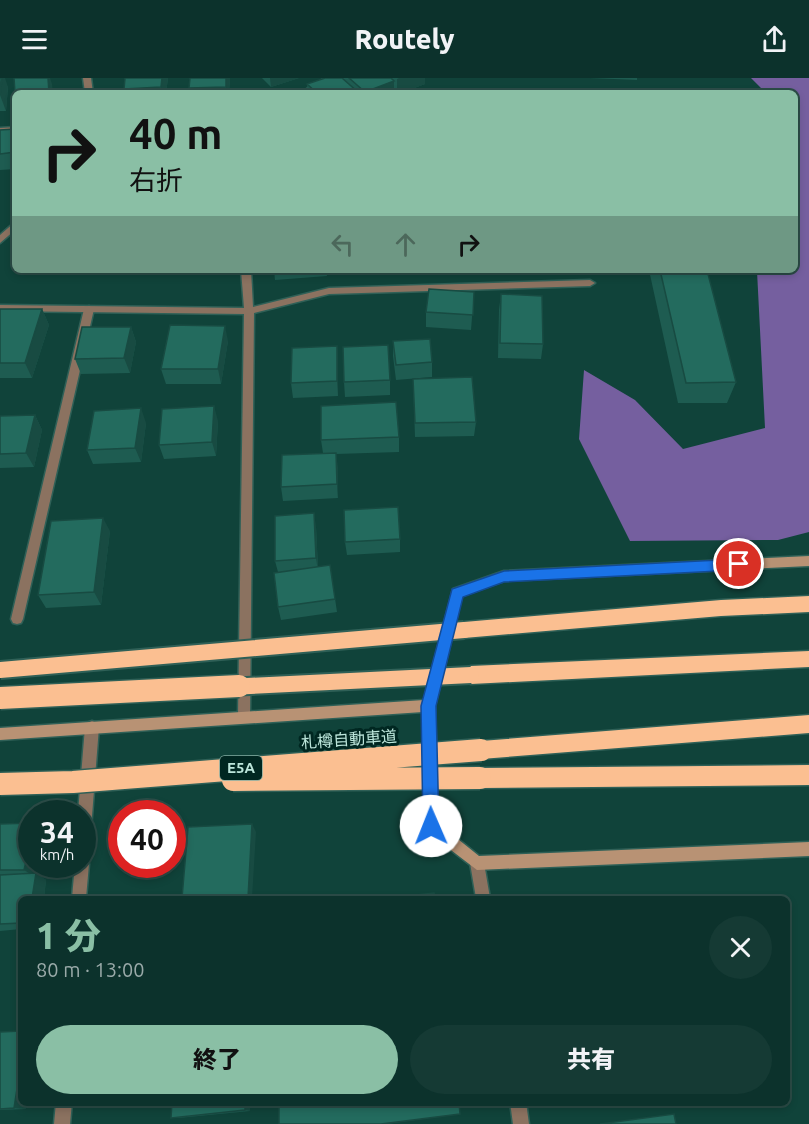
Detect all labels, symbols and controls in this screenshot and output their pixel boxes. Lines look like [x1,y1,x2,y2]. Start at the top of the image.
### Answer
icon: menu [18,23,51,56]
icon: share [758,23,791,56]
text: Routely [355,24,454,54]
text: 40 m [129,110,223,157]
icon: right [30,114,108,192]
text: 右折 [129,165,183,195]
icon: left [326,228,359,261]
icon: ahead [389,228,422,261]
icon: right [452,228,485,261]
pin [713,538,764,589]
icon: arrive [722,547,755,580]
street label: 札樽自動車道 [300,727,398,751]
road number: E5A [220,756,262,780]
position arrow [399,794,463,858]
speed limit sign: 40 [108,800,186,878]
text: 34 [40,815,74,849]
text: km/h [40,846,74,863]
text: 1 分 [36,915,101,956]
button: close [709,916,772,979]
text: 80 m · 13:00 [36,958,145,981]
button: 終了 [36,1025,398,1094]
button: 共有 [410,1025,772,1094]

